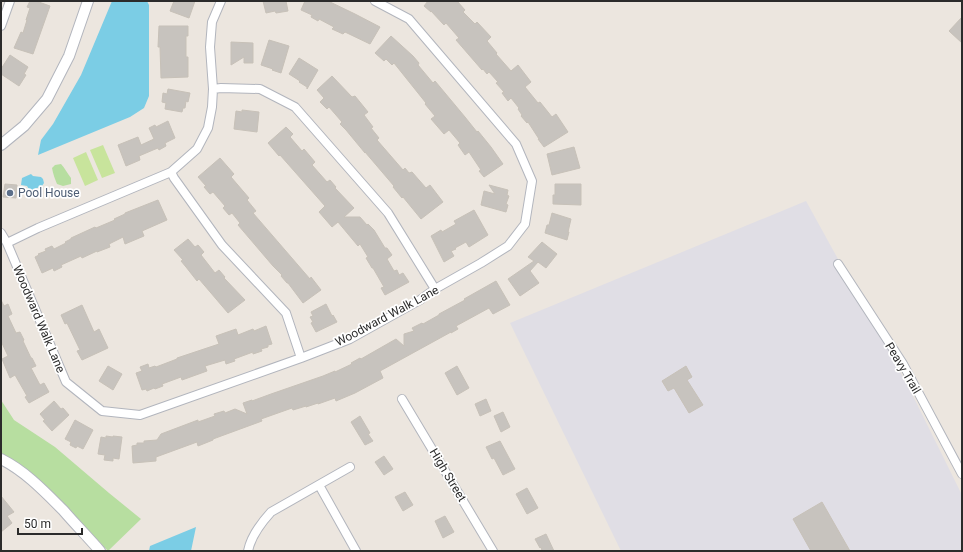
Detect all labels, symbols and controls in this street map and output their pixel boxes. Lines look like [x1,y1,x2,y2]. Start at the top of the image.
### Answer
place label: Pool House [18,186,80,200]
marker: Pool House [5,188,15,198]
street label: Woodward Walk Lane [10,263,68,375]
street label: Woodward Walk Lane [333,283,441,349]
street label: Peavy Trail [882,340,924,396]
street label: High Street [427,446,469,504]
scale bar [18,510,82,536]
text: 50 m [24,517,51,531]

